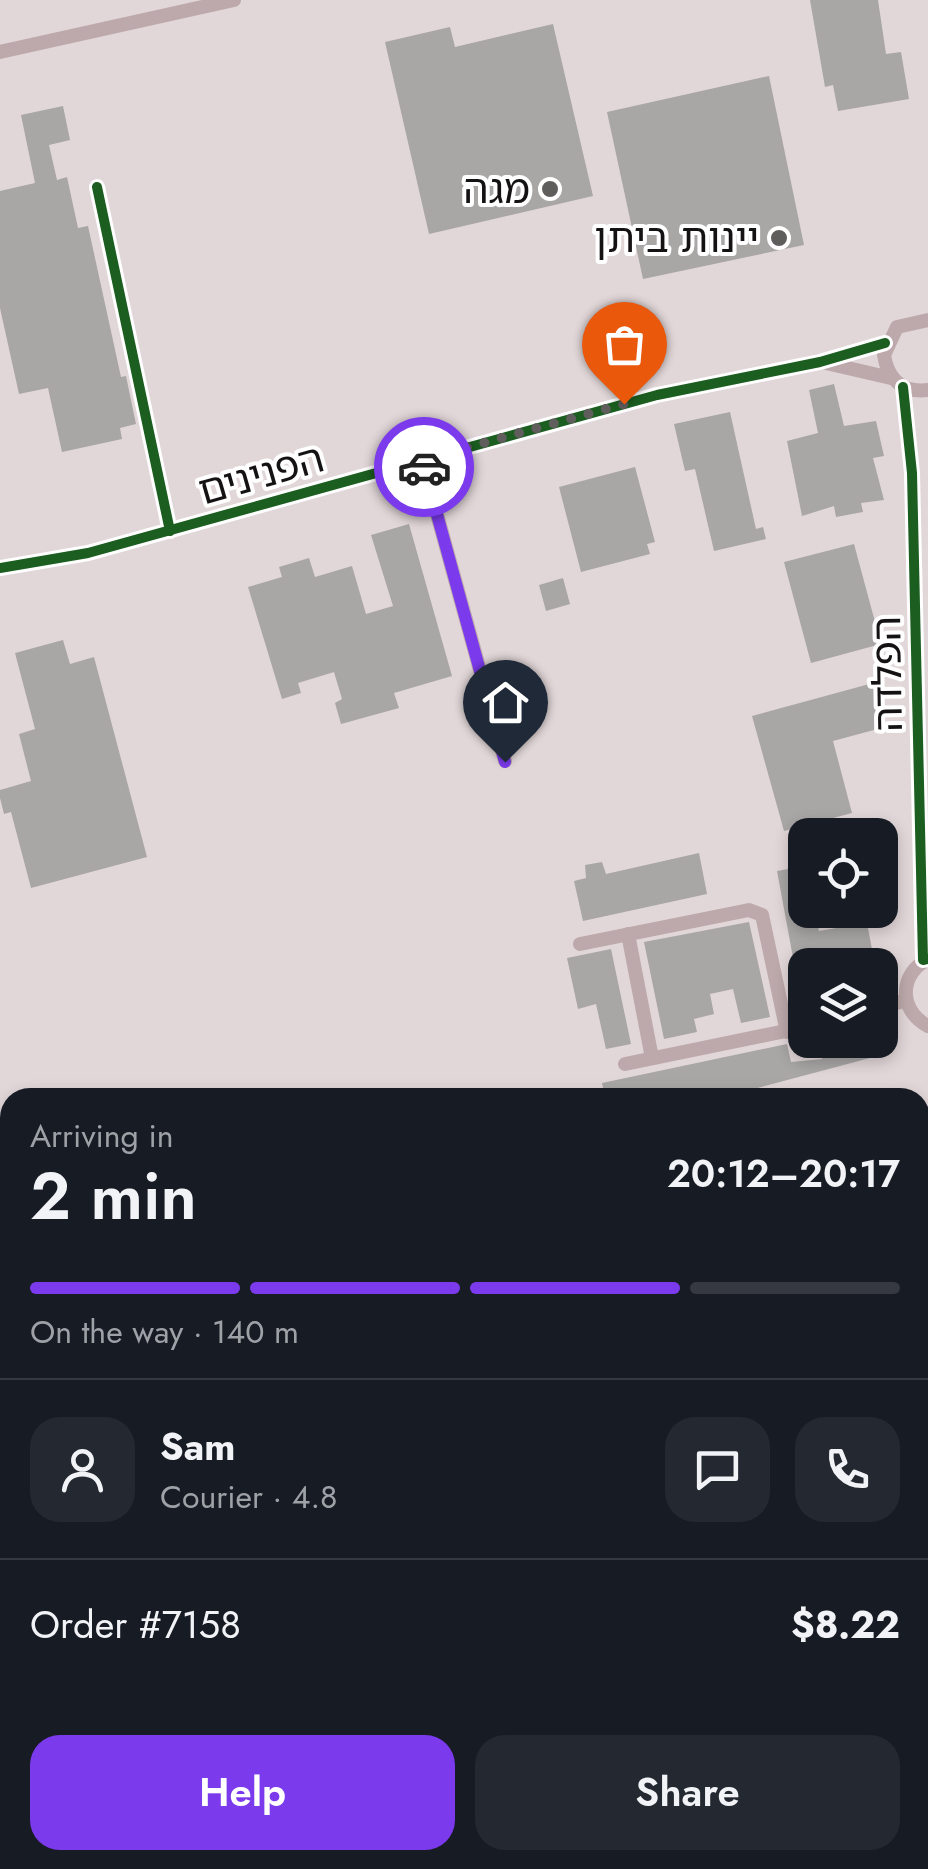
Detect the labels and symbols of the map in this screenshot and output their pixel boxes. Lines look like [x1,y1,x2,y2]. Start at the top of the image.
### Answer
place label: מגה [464,160,530,218]
marker: מגה [539,178,561,200]
place label: יינות ביתן [594,209,759,267]
marker: יינות ביתן [768,227,790,249]
pin [582,302,667,405]
courier [374,417,474,517]
street label: הפנינים [191,428,331,520]
street label: הפלדה [857,616,917,732]
pin [463,660,548,763]

